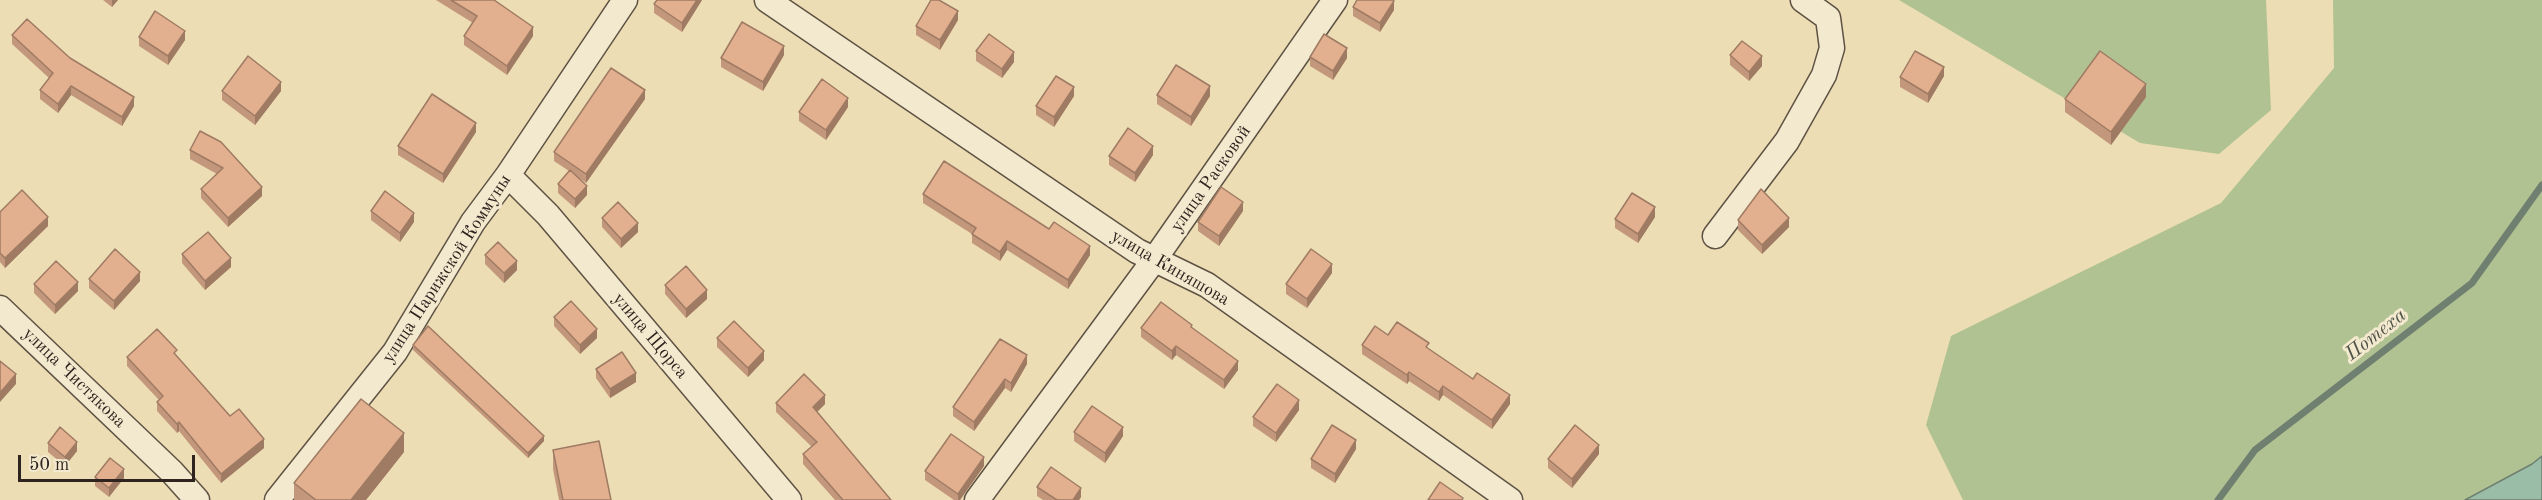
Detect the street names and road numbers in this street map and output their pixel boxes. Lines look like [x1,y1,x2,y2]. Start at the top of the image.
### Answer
street label: улица Расковой [1166,121,1256,237]
street label: улица Парижской Коммуны [378,171,516,367]
street label: улица Киняшова [1107,225,1233,311]
street label: улица Щорса [608,288,692,384]
street label: улица Чистякова [18,323,130,433]

